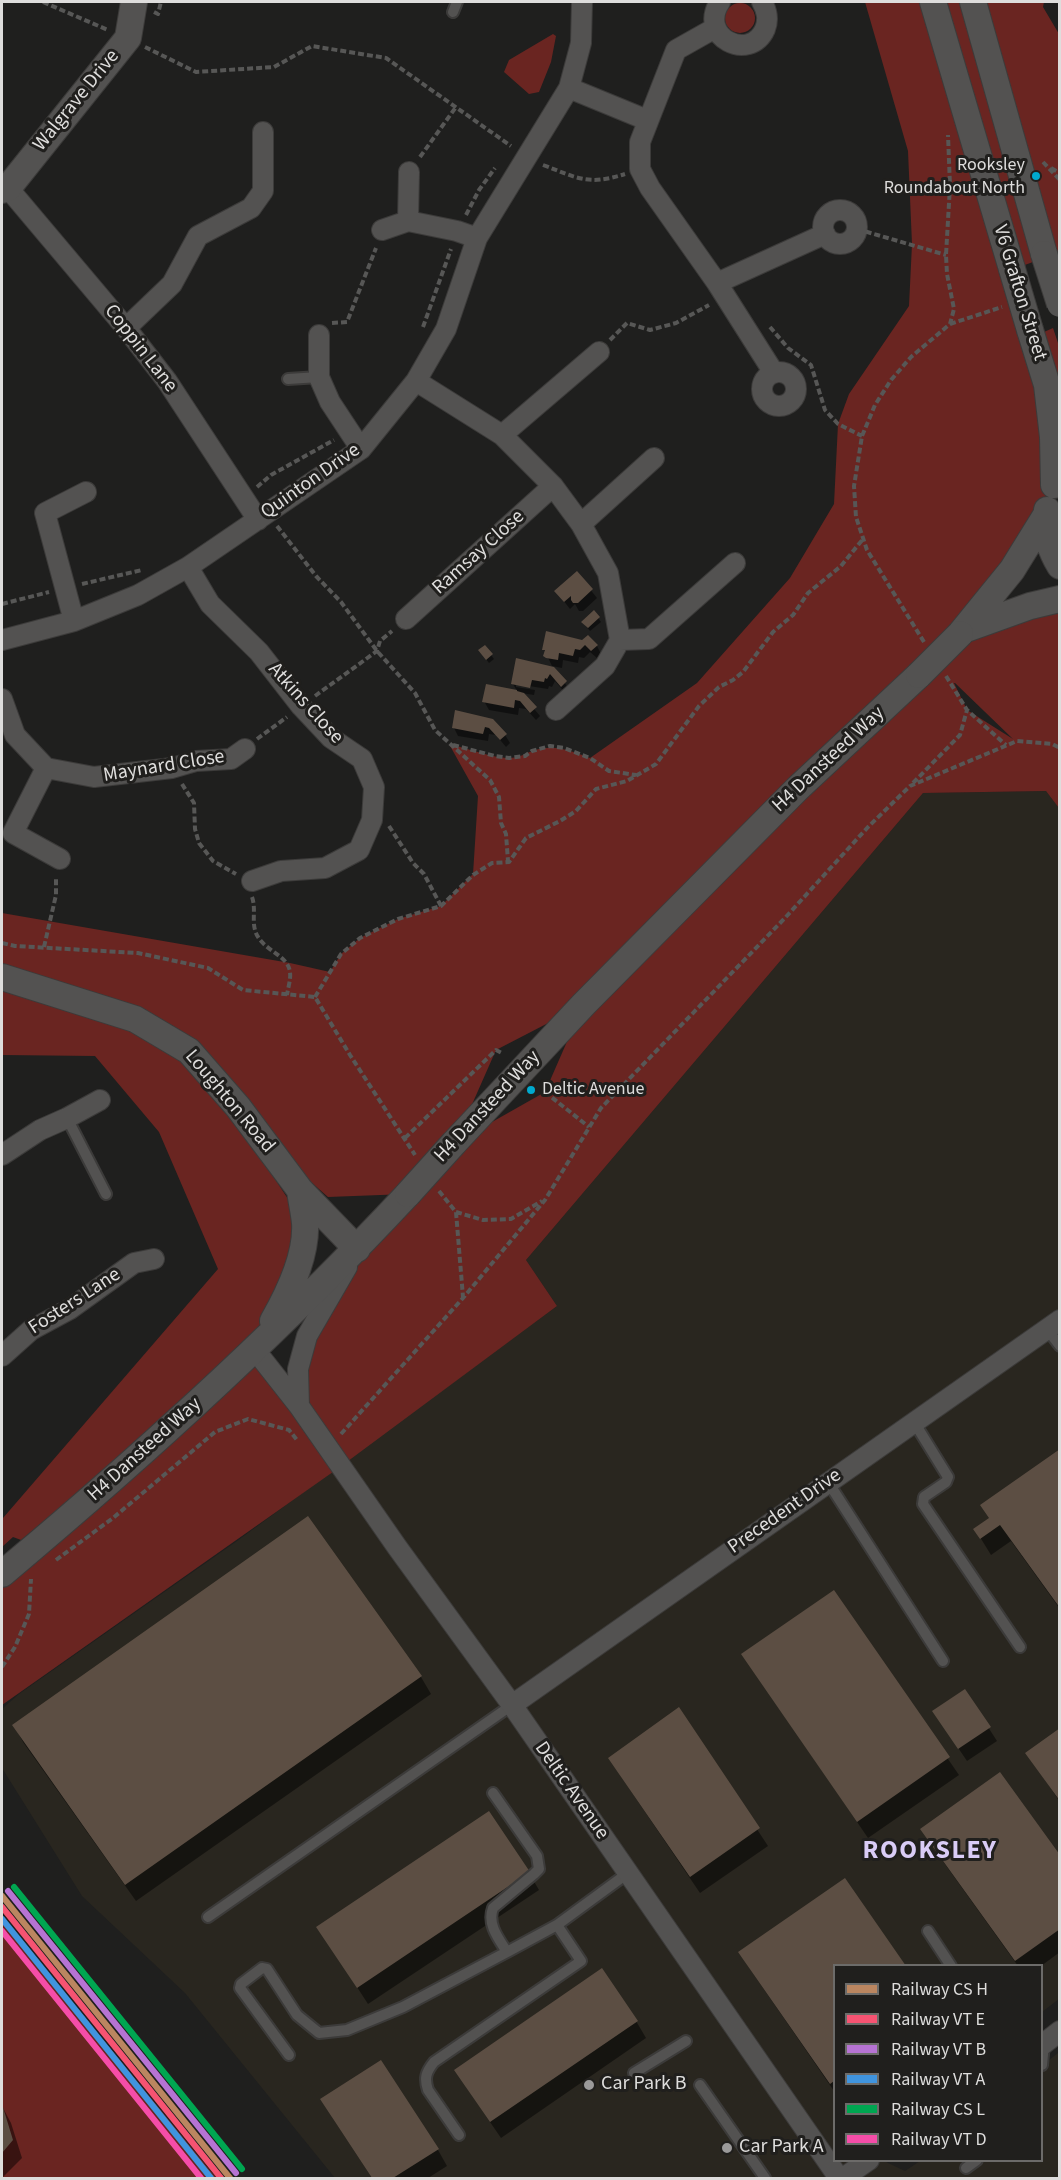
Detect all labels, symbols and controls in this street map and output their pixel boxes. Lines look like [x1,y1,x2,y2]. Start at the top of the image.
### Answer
street label: Walgrave Drive [29,45,125,157]
place label: Rooksley Roundabout North [884,155,1025,198]
marker: Rooksley Roundabout North [1030,170,1042,182]
street label: V6 Grafton Street [987,222,1051,364]
street label: Coppin Lane [98,300,182,398]
street label: Quinton Drive [257,439,365,525]
street label: Ramsay Close [428,505,530,601]
street label: Atkins Close [262,658,348,750]
street label: H4 Dansteed Way [768,702,890,818]
street label: Maynard Close [102,746,226,788]
street label: Loughton Road [179,1046,279,1158]
street label: H4 Dansteed Way [430,1046,546,1168]
place label: Deltic Avenue [542,1079,644,1101]
marker: Deltic Avenue [525,1084,537,1096]
street label: Fosters Lane [25,1263,125,1341]
street label: H4 Dansteed Way [83,1393,207,1507]
street label: Precedent Drive [724,1464,846,1560]
street label: Deltic Avenue [529,1738,613,1844]
district label: ROOKSLEY [863,1836,997,1868]
legend [833,1964,1043,2162]
text: Railway CS H [891,1977,988,2002]
text: Railway VT E [891,2007,985,2032]
text: Railway VT B [891,2037,986,2062]
text: Railway VT A [891,2067,985,2092]
place label: Car Park B [601,2073,687,2097]
marker: Car Park B [582,2078,596,2092]
text: Railway CS L [891,2097,985,2122]
text: Railway VT D [891,2127,987,2152]
place label: Car Park A [739,2136,824,2160]
marker: Car Park A [720,2141,734,2155]

